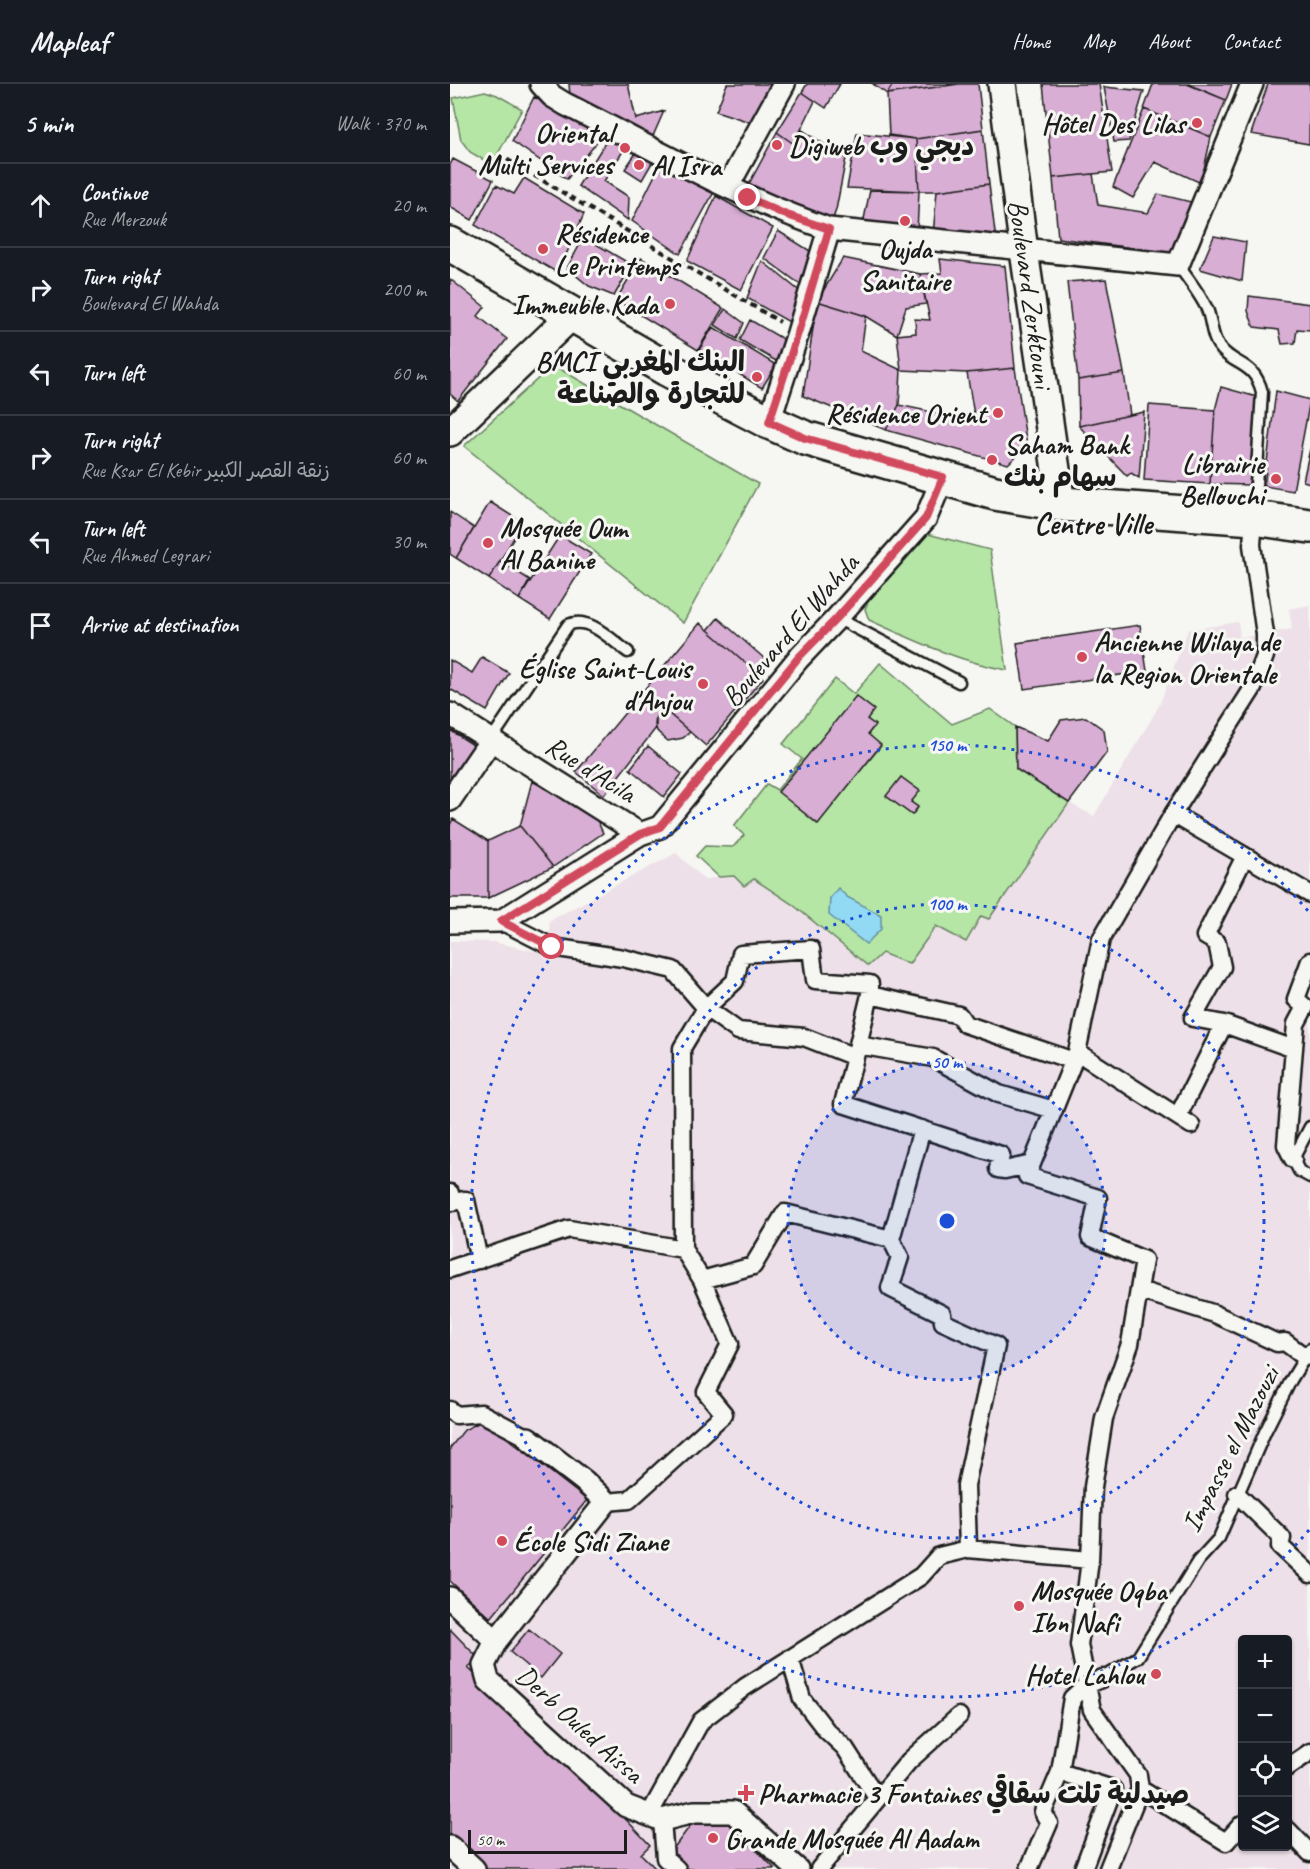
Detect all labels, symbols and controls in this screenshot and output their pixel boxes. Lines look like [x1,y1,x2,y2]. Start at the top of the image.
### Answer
text: Mapleaf [30,24,108,59]
text: Home [1012,28,1050,54]
text: Map [1083,28,1115,54]
text: About [1148,28,1190,54]
text: Contact [1223,28,1280,54]
place label: Hôtel Des Lilas [1042,106,1188,141]
text: 5 min [24,107,73,140]
text: Walk · 370 m [336,111,426,136]
place label: Oriental Multi Services [478,115,619,182]
marker: Hôtel Des Lilas [1190,116,1204,130]
place label: Digiweb ديجي وب [789,128,974,171]
marker: Digiweb ديجي وب [770,138,784,152]
marker: Oriental Multi Services [618,141,632,155]
place label: Al Isra [651,148,723,183]
marker: Al Isra [632,158,646,172]
text: Continue [81,179,147,207]
route end [734,184,760,210]
icon: ahead [24,189,57,222]
text: 20 m [392,193,426,218]
street label: Boulevard Zerktouni [1000,198,1062,394]
text: Rue Merzouk [81,207,166,232]
marker: Oujda Sanitaire [898,214,912,228]
place label: Résidence Le Printemps [555,216,682,283]
place label: Oujda Sanitaire [860,231,953,298]
marker: Résidence Le Printemps [536,242,550,256]
text: Turn right [81,263,158,291]
icon: right [24,273,57,306]
text: 200 m [383,277,426,302]
place label: Immeuble Kada [512,287,661,322]
text: Boulevard El Wahda [81,291,218,316]
marker: Immeuble Kada [663,297,677,311]
place label: BMCI البنك المغربي للتجارة والصناعة [535,344,745,411]
icon: left [24,357,57,390]
text: Turn left [81,359,145,387]
text: 60 m [392,361,426,386]
marker: BMCI البنك المغربي للتجارة والصناعة [750,370,764,384]
place label: Résidence Orient [825,396,989,431]
marker: Résidence Orient [991,406,1005,420]
text: Turn right [81,427,158,455]
place label: Saham Bank سهام بنك [1004,427,1131,498]
icon: right [24,441,57,474]
text: 60 m [392,445,426,470]
place label: Librairie Bellouchi [1180,446,1268,513]
marker: Saham Bank سهام بنك [985,453,999,467]
text: Rue Ksar El Kebir زنقة القصر الكبير [81,458,330,483]
marker: Librairie Bellouchi [1269,472,1283,486]
district label: Centre Ville [1034,505,1155,543]
place label: Mosquée Oum Al Banine [500,510,630,577]
text: Turn left [81,515,145,543]
icon: left [24,525,57,558]
text: 30 m [392,529,426,554]
marker: Mosquée Oum Al Banine [481,536,495,550]
text: Rue Ahmed Legrari [81,543,209,568]
street label: Boulevard El Wahda [714,545,867,714]
icon: arrive [24,609,57,642]
text: Arrive at destination [81,611,238,639]
place label: Ancienne Wilaya de la Region Orientale [1094,624,1282,691]
marker: Ancienne Wilaya de la Region Orientale [1075,650,1089,664]
place label: Église Saint-Louis d'Anjou [519,651,694,718]
marker: Église Saint-Louis d'Anjou [696,677,710,691]
street label: Rue d'Acila [539,728,644,811]
text: 150 m [928,734,968,756]
text: 100 m [928,893,968,915]
route start [538,933,564,959]
text: 50 m [932,1051,964,1073]
centre of rings [937,1211,957,1231]
street label: Impasse el Mazouzi [1173,1357,1288,1538]
place label: École Sidi Ziane [514,1524,670,1559]
marker: École Sidi Ziane [495,1534,509,1548]
place label: Mosquée Oqba Ibn Nafi [1031,1573,1169,1640]
marker: Mosquée Oqba Ibn Nafi [1012,1599,1026,1613]
map controls [1238,1635,1292,1851]
button: + [1238,1635,1292,1689]
street label: Derb Ouled Aissa [509,1657,653,1792]
place label: Hotel Lahlou [1025,1657,1147,1692]
marker: Hotel Lahlou [1149,1667,1163,1681]
button: − [1238,1689,1292,1743]
button: locate [1238,1743,1292,1797]
place label: Pharmacie 3 Fontaines صيدلية تلت سقاقي [758,1774,1189,1814]
marker: Pharmacie 3 Fontaines صيدلية تلت سقاقي [739,1786,753,1800]
button: layers [1238,1797,1292,1851]
place label: Grande Mosquée Al Aadam [725,1821,981,1856]
scale bar [468,1827,627,1854]
text: 50 m [477,1830,504,1850]
marker: Grande Mosquée Al Aadam [706,1831,720,1845]

